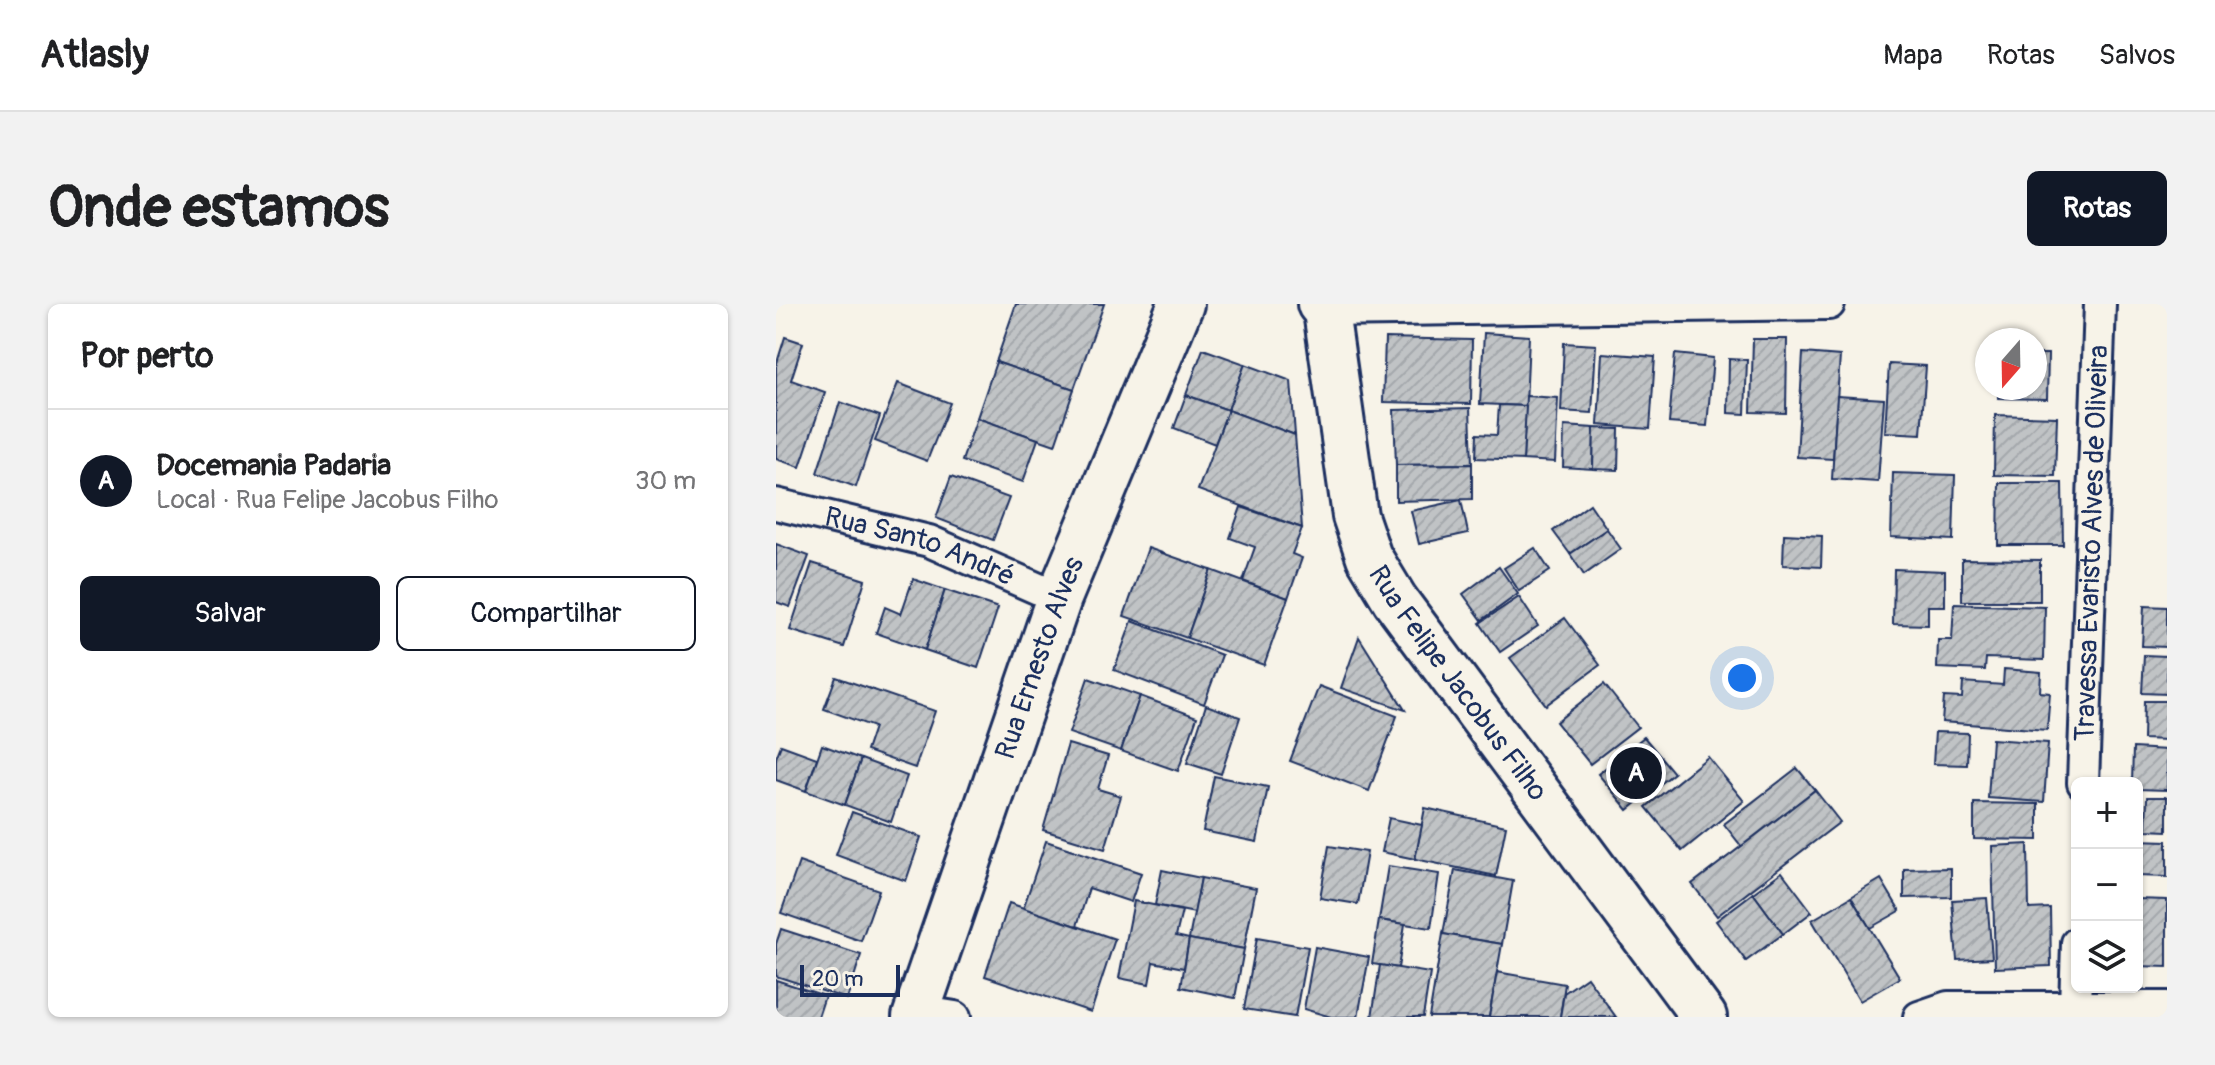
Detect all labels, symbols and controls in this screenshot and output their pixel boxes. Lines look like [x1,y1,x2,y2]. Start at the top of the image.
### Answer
text: Atlasly [40,31,149,79]
text: Mapa [1883,38,1943,73]
text: Rotas [1987,38,2055,73]
text: Salvos [2099,38,2175,73]
button: Rotas [2027,171,2167,246]
text: Onde estamos [48,174,389,243]
north arrow [1975,328,2047,400]
text: Por perto [80,335,213,378]
street label: Travessa Evaristo Alves de Oliveira [2067,344,2116,742]
text: Docemania Padaria [156,447,391,484]
text: A [98,465,114,497]
text: 30 m [635,465,696,497]
text: Local · Rua Felipe Jacobus Filho [156,484,498,516]
street label: Rua Santo André [821,499,1020,594]
street label: Rua Ernesto Alves [987,551,1092,764]
street label: Rua Felipe Jacobus Filho [1361,559,1555,808]
button: Salvar [80,576,380,651]
button: Compartilhar [396,576,696,651]
your location [1722,658,1762,698]
pin: A [1610,743,1662,803]
map controls [2071,777,2143,993]
button: + [2071,777,2143,849]
button: − [2071,849,2143,921]
button: layers [2071,921,2143,993]
scale bar [800,961,900,997]
text: 20 m [812,965,864,993]

